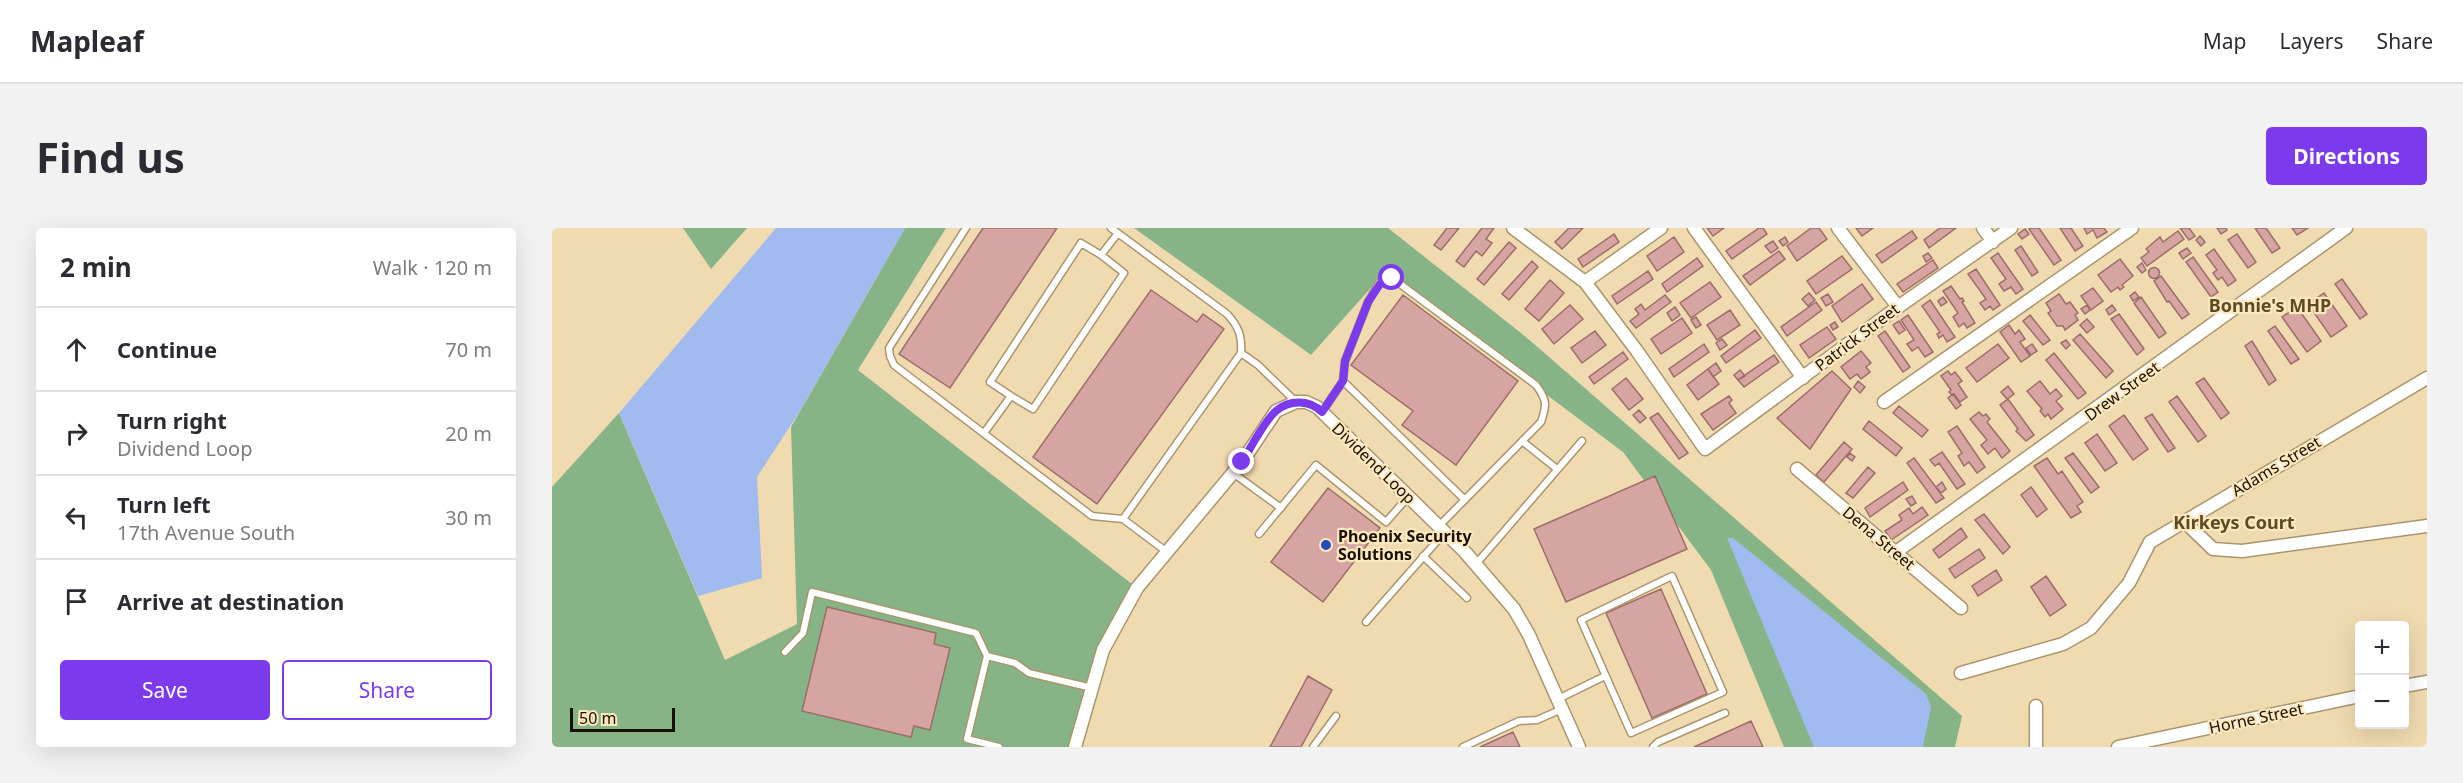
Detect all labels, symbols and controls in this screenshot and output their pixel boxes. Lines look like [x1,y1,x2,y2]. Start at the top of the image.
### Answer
text: Mapleaf [30,22,144,60]
text: Map [2203,27,2247,55]
text: Layers [2280,27,2344,55]
text: Share [2377,27,2433,55]
button: Directions [2266,127,2427,185]
text: Find us [36,128,185,185]
text: 2 min [60,249,132,285]
text: Walk · 120 m [373,254,492,281]
route start [1378,264,1404,290]
district label: Bonnie's MHP [2209,293,2331,317]
street label: Patrick Street [1810,298,1904,376]
icon: ahead [60,333,93,366]
text: Continue [117,334,217,364]
text: 70 m [445,336,492,363]
street label: Drew Street [2080,356,2164,426]
text: Turn right [117,405,227,435]
icon: right [60,417,93,450]
street label: Dividend Loop [1327,417,1421,509]
text: 20 m [445,420,492,447]
street label: Adams Street [2227,431,2325,501]
text: Dividend Loop [117,435,253,462]
route end [1228,448,1254,474]
text: Turn left [117,489,211,519]
icon: left [60,501,93,534]
street label: Dena Street [1838,501,1920,575]
text: 30 m [445,504,492,531]
district label: Kirkeys Court [2173,510,2295,534]
text: 17th Avenue South [117,519,295,546]
place label: Phoenix Security Solutions [1338,525,1472,565]
marker: Phoenix Security Solutions [1319,538,1333,552]
icon: arrive [60,585,93,618]
text: Arrive at destination [117,586,344,616]
map controls [2355,621,2409,729]
button: + [2355,621,2409,675]
button: Save [60,660,270,720]
button: Share [282,660,492,720]
button: − [2355,675,2409,729]
street label: Horne Street [2207,697,2305,739]
scale bar [570,705,675,732]
text: 50 m [579,707,616,729]

